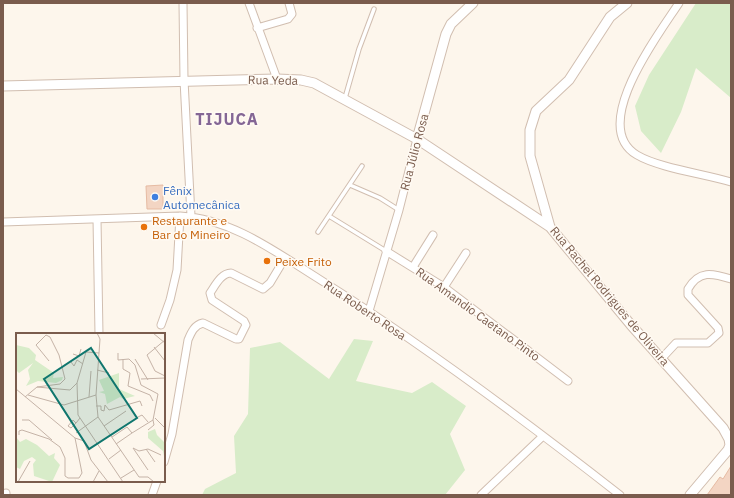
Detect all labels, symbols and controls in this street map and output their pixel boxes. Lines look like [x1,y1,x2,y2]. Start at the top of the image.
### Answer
street label: Rua Yeda [248,72,299,88]
district label: TIJUCA [195,109,259,129]
street label: Rua Júlio Rosa [397,111,432,192]
place label: Fênix Automecânica [163,183,241,212]
marker: Fênix Automecânica [150,192,160,202]
place label: Restaurante e Bar do Mineiro [152,213,230,242]
marker: Restaurante e Bar do Mineiro [139,222,149,232]
street label: Rua Rachel Rodrigues de Oliveira [547,223,673,369]
place label: Peixe Frito [275,254,332,269]
marker: Peixe Frito [262,256,272,266]
street label: Rua Amandio Caetano Pinto [413,264,543,364]
street label: Rua Roberto Rosa [321,277,410,343]
inset map [16,333,165,482]

